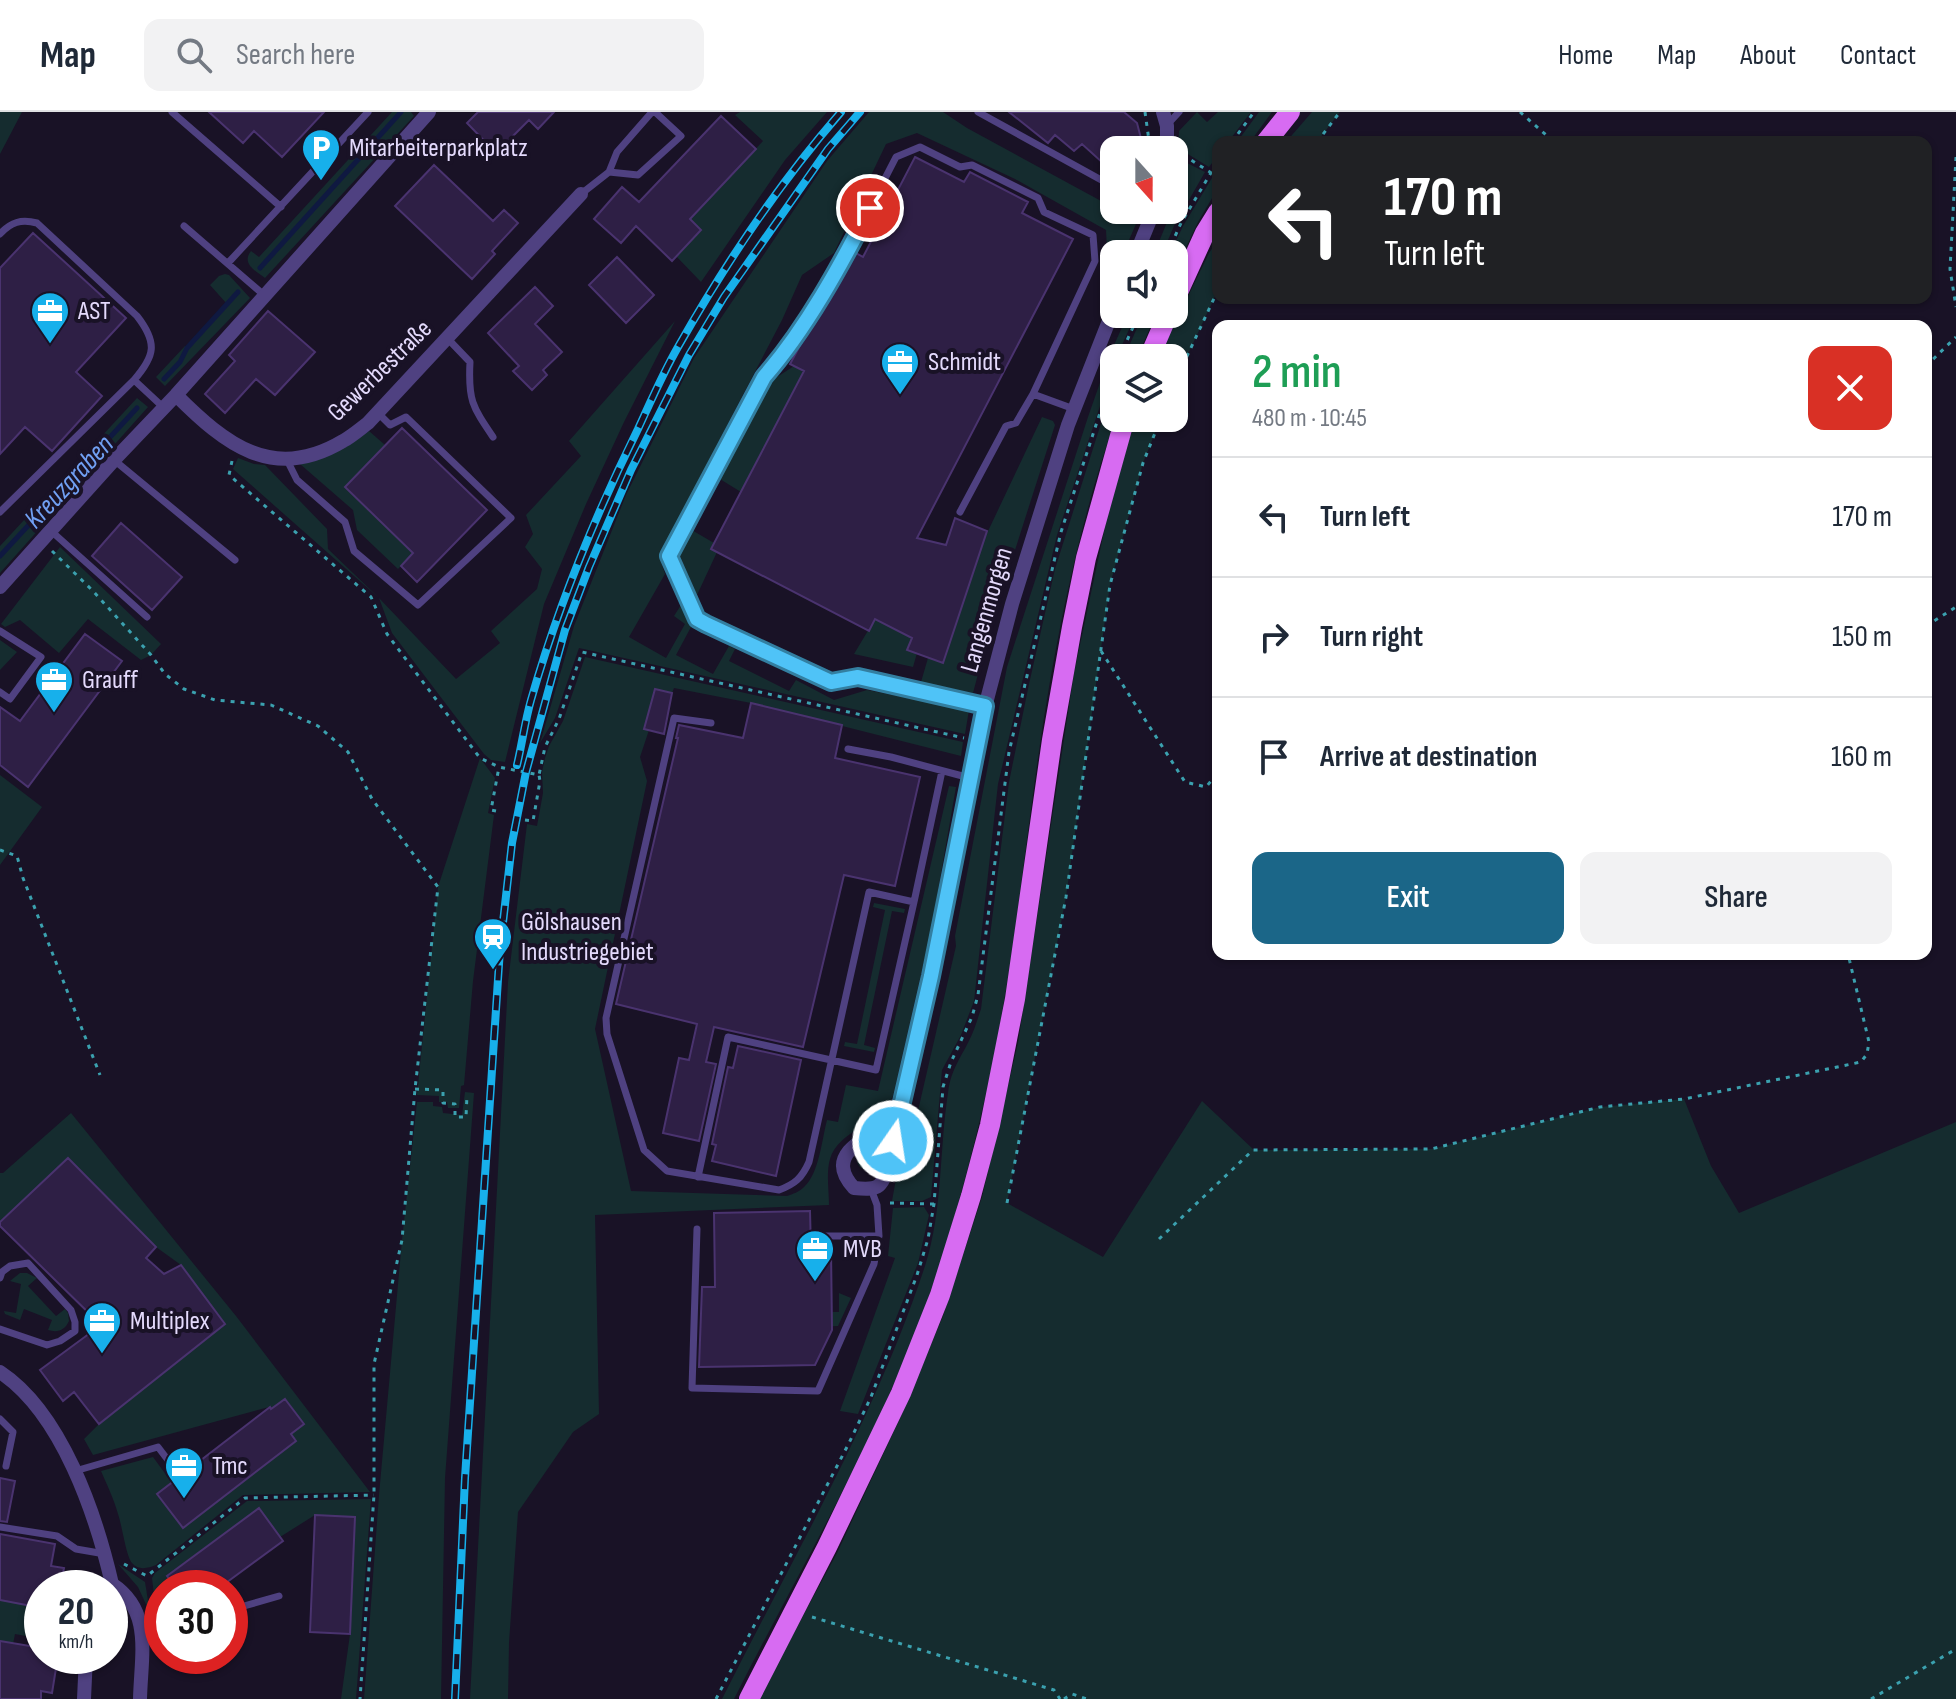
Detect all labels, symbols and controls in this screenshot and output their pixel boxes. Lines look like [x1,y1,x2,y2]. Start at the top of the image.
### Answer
search box [144,19,704,91]
text: Map [40,33,96,78]
icon: search [172,33,216,77]
text: Search here [236,37,355,73]
text: Home [1558,39,1613,72]
text: Map [1657,39,1696,72]
text: About [1740,39,1796,72]
text: Contact [1840,39,1916,72]
parking icon: Mitarbeiterparkplatz [300,127,342,182]
place label: Mitarbeiterparkplatz [349,133,527,164]
north arrow [1100,136,1188,224]
map controls [1100,136,1188,432]
text: 170 m [1384,165,1502,232]
icon: left [1252,168,1356,272]
pin [836,174,904,242]
icon: arrive [848,186,892,230]
text: Turn left [1384,233,1485,276]
button: sound [1100,240,1188,328]
office icon: AST [29,290,71,345]
place label: AST [77,296,111,327]
street label: Gewerbestraße [321,314,439,428]
office icon: Schmidt [879,341,921,396]
button: layers [1100,344,1188,432]
text: 2 min [1252,344,1342,401]
button: close [1808,346,1892,430]
place label: Schmidt [928,347,1001,378]
text: 480 m · 10:45 [1252,403,1367,434]
water label: Kreuzgraben [17,428,121,536]
icon: left [1252,495,1296,539]
text: Turn left [1320,499,1410,535]
text: 170 m [1832,499,1892,535]
street label: Langenmorgen [954,544,1020,676]
icon: right [1252,615,1296,659]
text: Turn right [1320,619,1423,655]
text: 150 m [1832,619,1892,655]
office icon: Grauff [33,659,75,714]
place label: Grauff [82,665,138,696]
icon: arrive [1252,735,1296,779]
text: Arrive at destination [1320,739,1537,775]
text: 160 m [1831,739,1892,775]
button: Exit [1252,852,1564,944]
button: Share [1580,852,1892,944]
place label: Gölshausen Industriegebiet [521,907,654,968]
station icon: Gölshausen Industriegebiet [472,916,514,971]
position arrow [851,1099,935,1183]
office icon: MVB [794,1228,836,1283]
place label: MVB [843,1234,882,1265]
office icon: Multiplex [81,1300,123,1355]
place label: Multiplex [130,1306,210,1337]
office icon: Tmc [163,1445,205,1500]
place label: Tmc [212,1451,248,1482]
speed limit sign: 30 [144,1570,248,1674]
text: 20 [58,1588,94,1636]
text: km/h [59,1630,93,1654]

